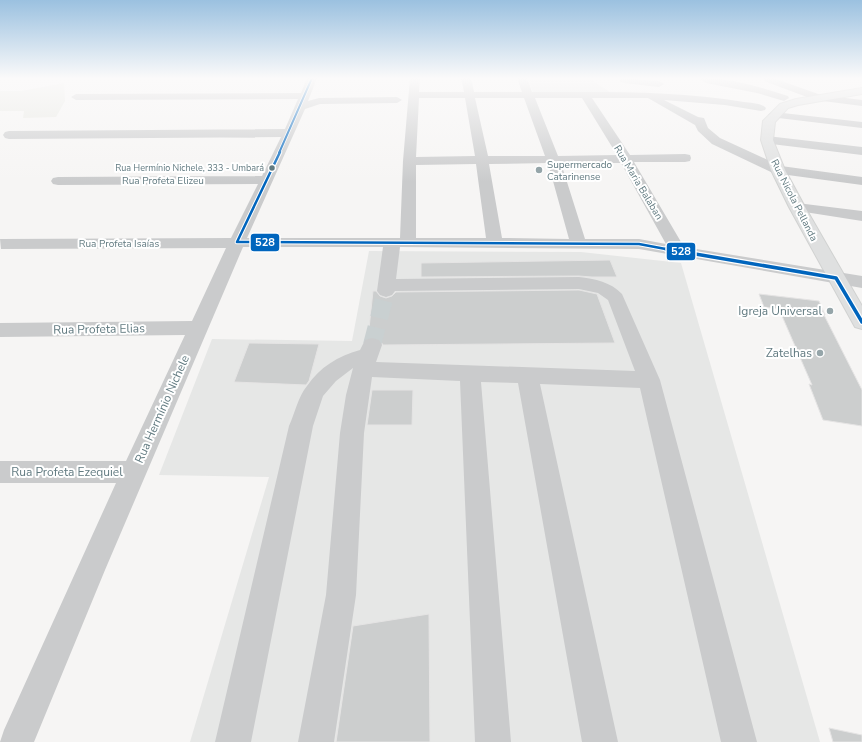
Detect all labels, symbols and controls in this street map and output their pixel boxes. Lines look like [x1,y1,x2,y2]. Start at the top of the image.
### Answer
street label: Rua Maria Balaban [610,143,666,223]
street label: Rua Nicola Pellanda [767,157,821,244]
place label: Supermercado Catarinense [547,158,613,184]
place label: Rua Hermínio Nichele, 333 - Umbará [115,162,264,174]
marker: Rua Hermínio Nichele, 333 - Umbará [267,163,277,173]
marker: Supermercado Catarinense [534,165,544,175]
street label: Rua Profeta Elizeu [122,174,204,188]
line badge: 528 [250,233,280,252]
text: 528 [255,235,275,250]
street label: Rua Profeta Isaías [79,237,159,251]
line badge: 528 [666,242,696,261]
text: 528 [671,244,691,259]
place label: Igreja Universal [738,303,822,319]
marker: Igreja Universal [825,306,835,316]
street label: Rua Profeta Elias [53,320,145,338]
place label: Zatelhas [766,345,812,361]
marker: Zatelhas [815,348,825,358]
street label: Rua Hermínio Nichele [131,352,193,466]
street label: Rua Profeta Ezequiel [11,464,123,480]

